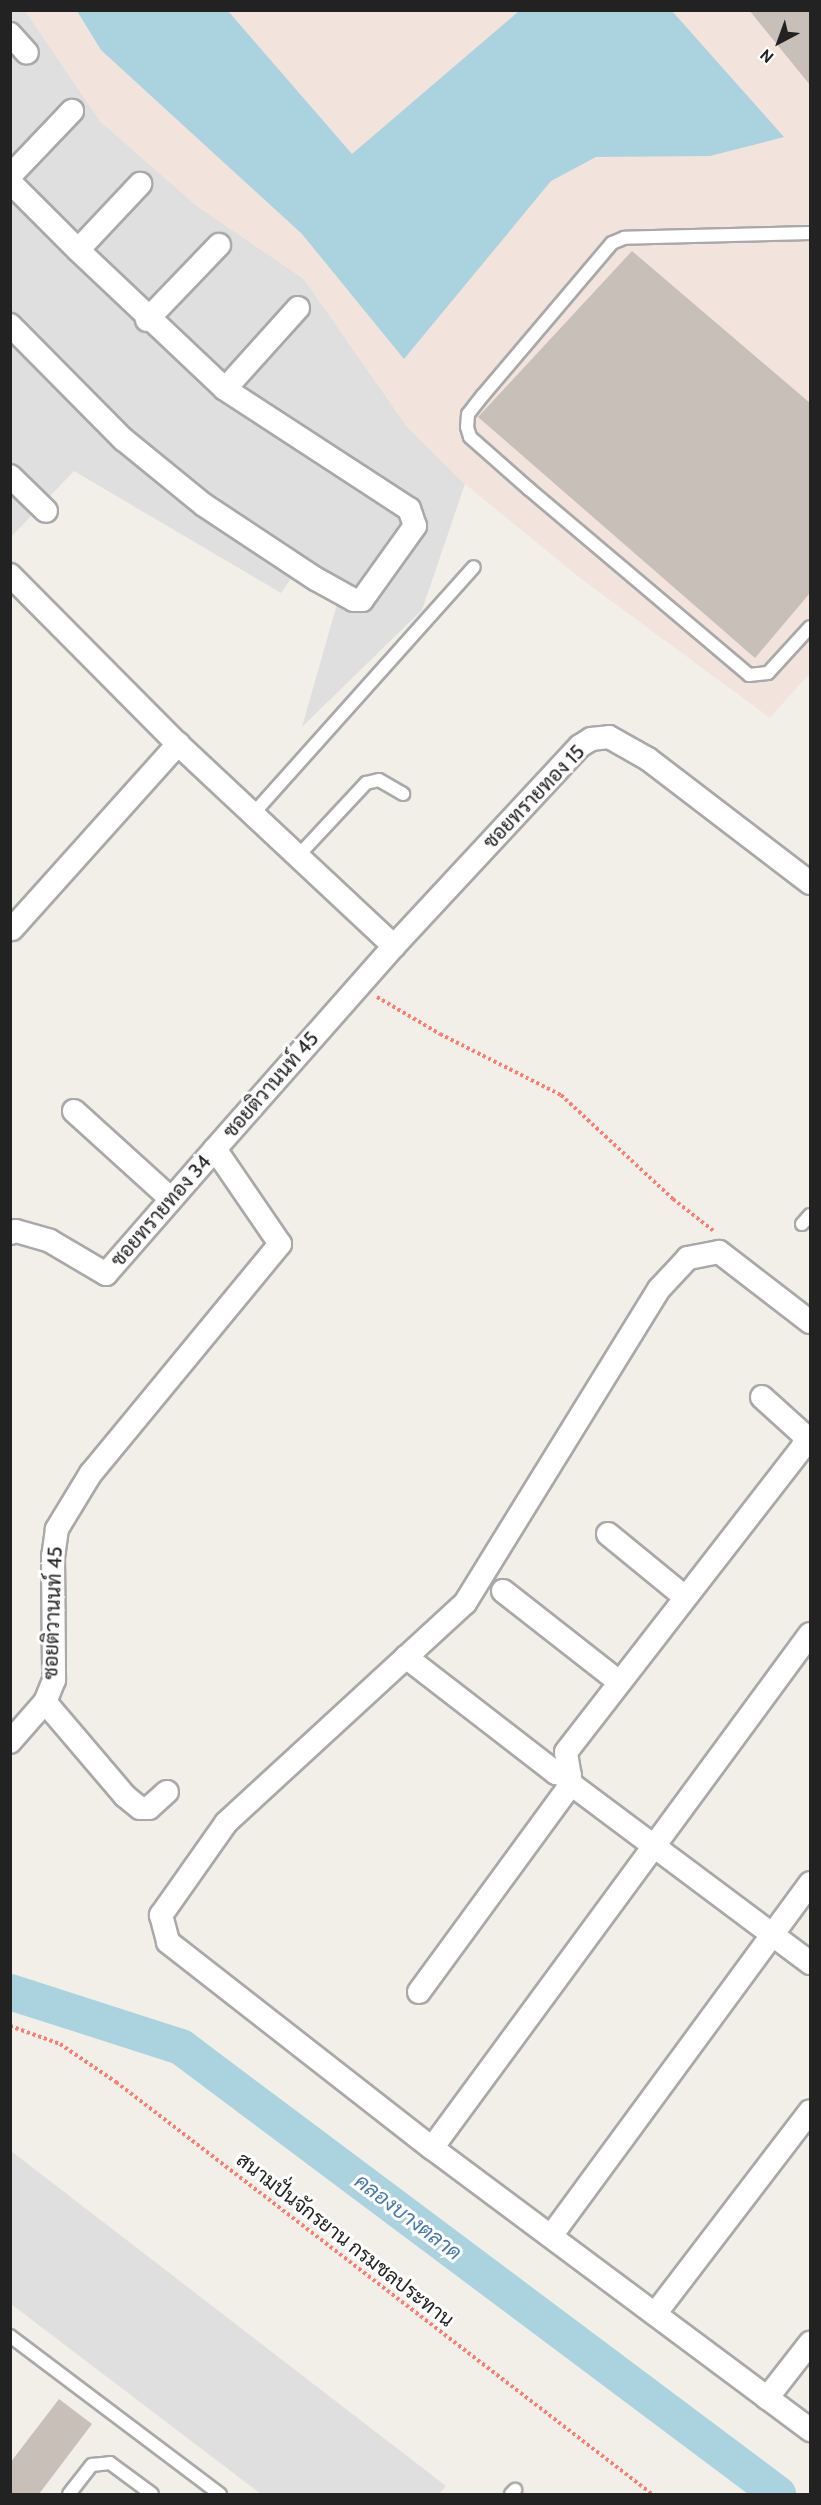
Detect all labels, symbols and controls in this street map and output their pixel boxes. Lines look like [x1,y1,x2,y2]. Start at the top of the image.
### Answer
north arrow [749,12,809,72]
text: N [756,45,777,67]
street label: ซอยทรายทอง 15 [478,740,590,854]
street label: ซอยติวานนท์ 45 [218,1027,324,1143]
street label: ซอยทรายทอง 34 [106,1150,216,1272]
street label: ซอยติวานนท์ 45 [39,1546,67,1680]
street label: สนามปั่นจักรยาน กรมชลประทาน [232,2148,458,2332]
water label: คลองบางตลาด [349,2169,467,2265]

